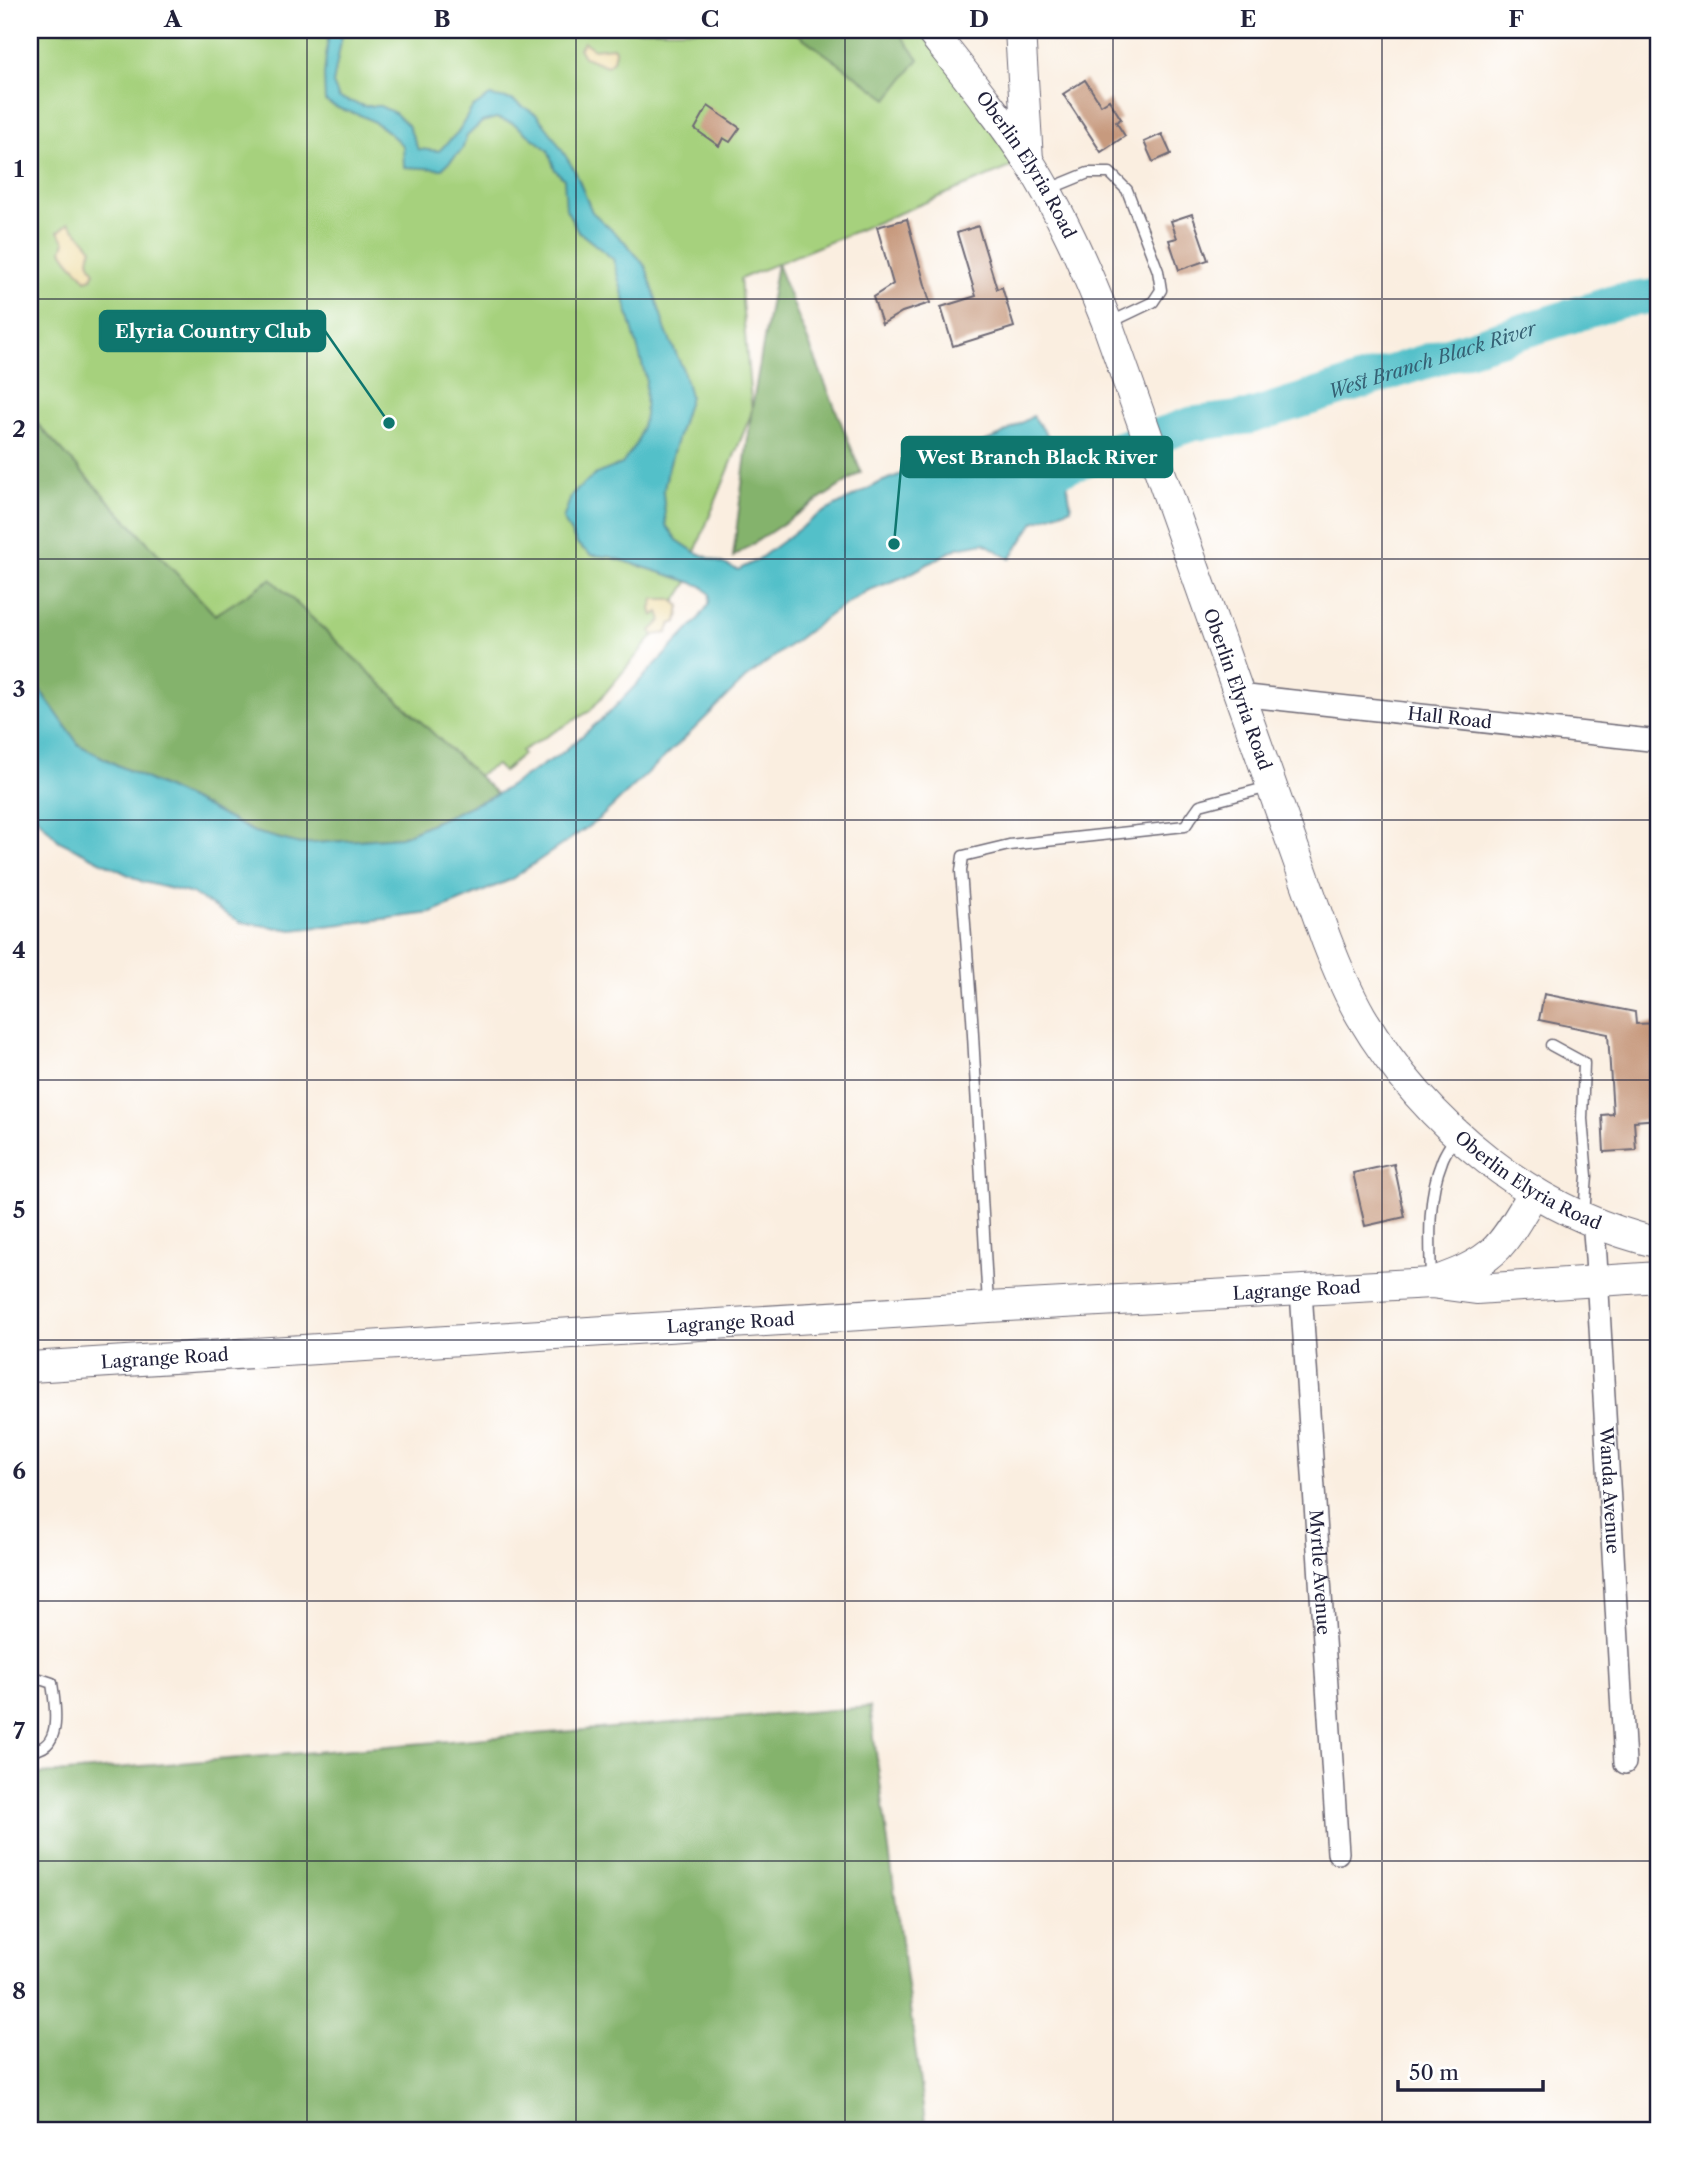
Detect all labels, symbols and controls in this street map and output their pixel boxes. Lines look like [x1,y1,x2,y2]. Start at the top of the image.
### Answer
text: A [163,5,183,33]
text: B [433,5,451,33]
text: C [701,5,719,33]
text: D [969,5,989,33]
text: E [1240,5,1256,33]
text: F [1508,5,1524,33]
street label: Oberlin Elyria Road [971,87,1080,242]
text: 1 [14,155,25,183]
callout: Elyria Country Club [100,311,325,351]
water label: West Branch Black River [1325,316,1540,403]
text: Elyria Country Club [115,320,311,343]
text: 2 [12,415,26,443]
callout: West Branch Black River [902,437,1172,477]
text: West Branch Black River [915,446,1158,469]
street label: Oberlin Elyria Road [1198,606,1276,773]
text: 3 [13,675,26,703]
street label: Hall Road [1406,703,1493,734]
text: 4 [12,936,26,964]
street label: Oberlin Elyria Road [1450,1126,1605,1235]
text: 5 [13,1196,25,1224]
street label: Lagrange Road [1232,1276,1361,1305]
street label: Lagrange Road [666,1308,795,1338]
street label: Lagrange Road [100,1344,229,1374]
street label: Wanda Avenue [1595,1425,1624,1555]
text: 6 [12,1457,26,1485]
street label: Myrtle Avenue [1304,1509,1335,1636]
text: 7 [13,1717,25,1745]
text: 8 [12,1977,26,2005]
scale bar [1398,2048,1544,2092]
text: 50 m [1409,2060,1459,2085]

